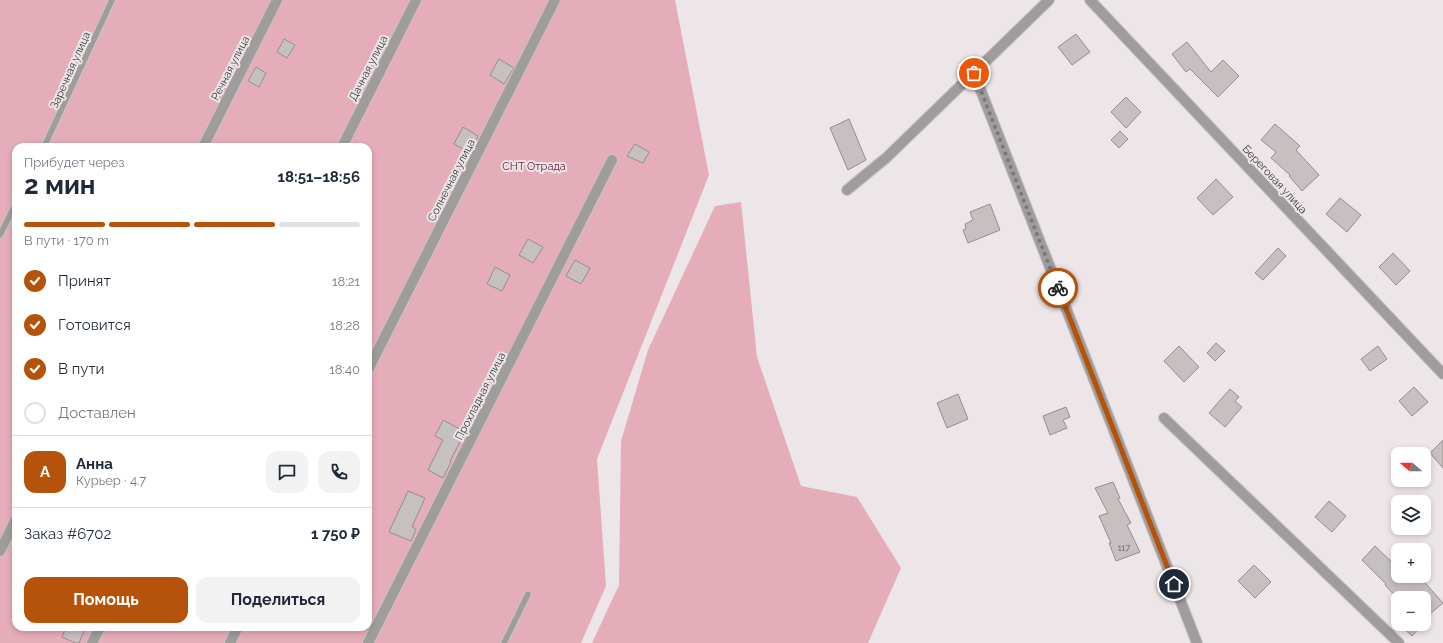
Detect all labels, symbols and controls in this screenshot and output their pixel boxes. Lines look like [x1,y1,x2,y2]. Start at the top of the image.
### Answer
street label: Заречная улица [48,30,93,111]
street label: Дачная улица [346,33,391,103]
street label: Речная улица [209,34,252,103]
pin [957,56,991,90]
icon: bag [963,62,985,84]
street label: Солнечная улица [425,137,478,224]
street label: Береговая улица [1240,142,1310,216]
text: Прибудет через [24,155,124,170]
park label: СНТ Отрада [502,160,566,173]
text: 18:51–18:56 [278,168,360,186]
text: 2 мин [24,170,96,200]
text: В пути · 170 m [24,233,109,248]
courier [1038,268,1078,308]
icon: check [24,270,46,292]
text: Принят [58,272,111,290]
text: 18:21 [332,274,360,289]
icon: bike [1047,277,1069,299]
icon: check [24,314,46,336]
text: Готовится [58,316,131,334]
text: 18:28 [330,318,360,333]
street label: Прохладная улица [453,350,508,442]
icon: check [24,358,46,380]
text: В пути [58,360,105,378]
text: 18:40 [329,362,360,377]
text: Доставлен [58,404,136,422]
north arrow [1391,447,1431,487]
map controls [1391,447,1431,631]
button: chat [266,451,308,493]
button: phone [318,451,360,493]
text: Анна [76,455,113,473]
text: А [40,463,50,481]
text: Курьер · 4.7 [76,473,146,488]
button: layers [1391,495,1431,535]
text: Заказ #6702 [24,525,111,543]
text: 1 750 ₽ [311,525,360,543]
house number: 117 [1118,543,1130,553]
button: + [1391,543,1431,583]
pin [1157,567,1191,601]
icon: home [1163,573,1185,595]
button: Помощь [24,577,188,623]
button: Поделиться [196,577,360,623]
button: − [1391,591,1431,631]

